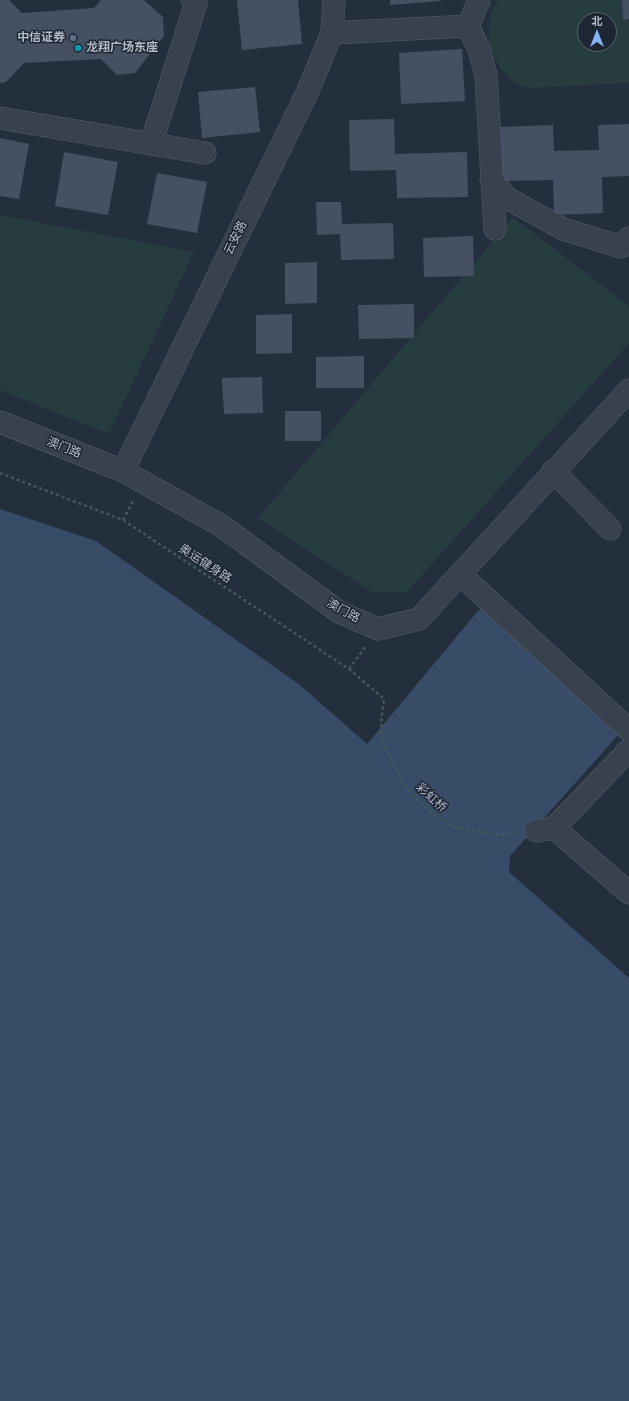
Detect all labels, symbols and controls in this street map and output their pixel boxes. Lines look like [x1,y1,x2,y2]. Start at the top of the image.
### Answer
north arrow [577,12,617,52]
text: 北 [592,14,603,28]
place label: 中信证券 [17,31,65,45]
marker: 中信证券 [68,33,78,43]
place label: 龙翔广场东座 [86,41,158,55]
marker: 龙翔广场东座 [73,43,83,53]
street label: 云安路 [222,219,250,257]
street label: 澳门路 [45,435,83,461]
street label: 奥运健身路 [176,542,234,586]
street label: 澳门路 [324,596,362,626]
street label: 彩虹桥 [413,781,449,815]

